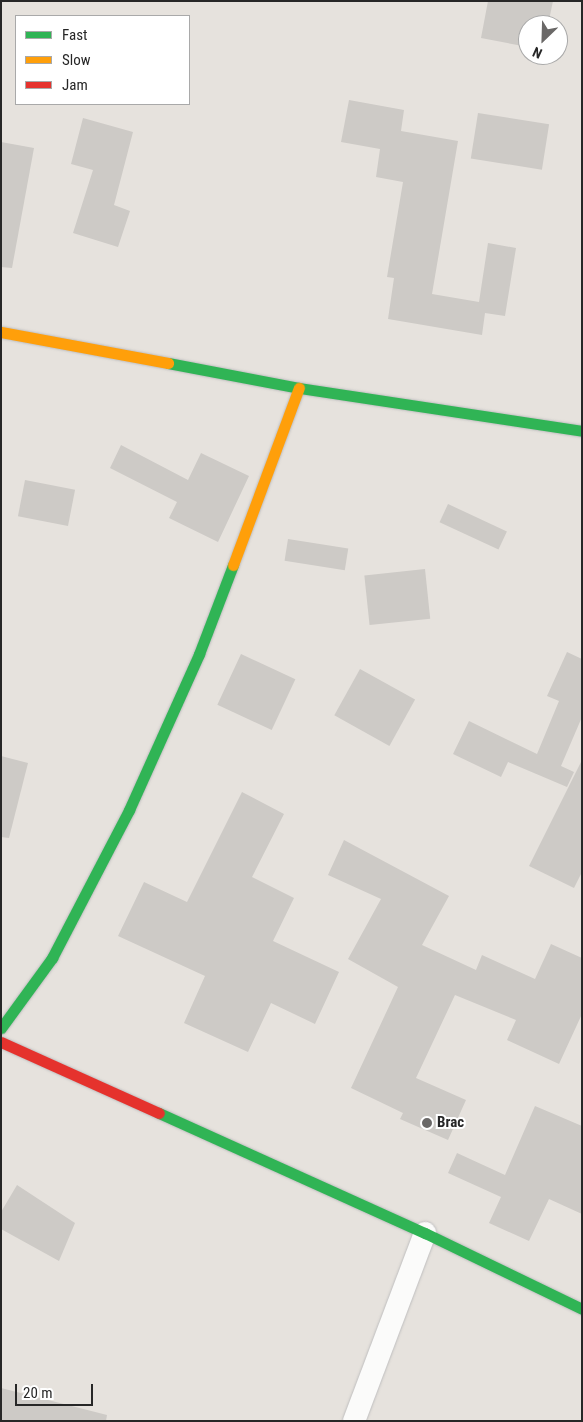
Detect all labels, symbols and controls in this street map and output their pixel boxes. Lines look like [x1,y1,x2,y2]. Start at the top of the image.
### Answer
legend [15,15,190,105]
north arrow [518,15,568,65]
text: Fast [62,26,87,44]
text: N [530,44,544,62]
text: Slow [62,51,91,69]
text: Jam [62,76,88,94]
place label: Brac [437,1114,464,1132]
marker: Brac [421,1117,433,1129]
scale bar [18,1374,95,1406]
text: 20 m [23,1384,53,1402]

